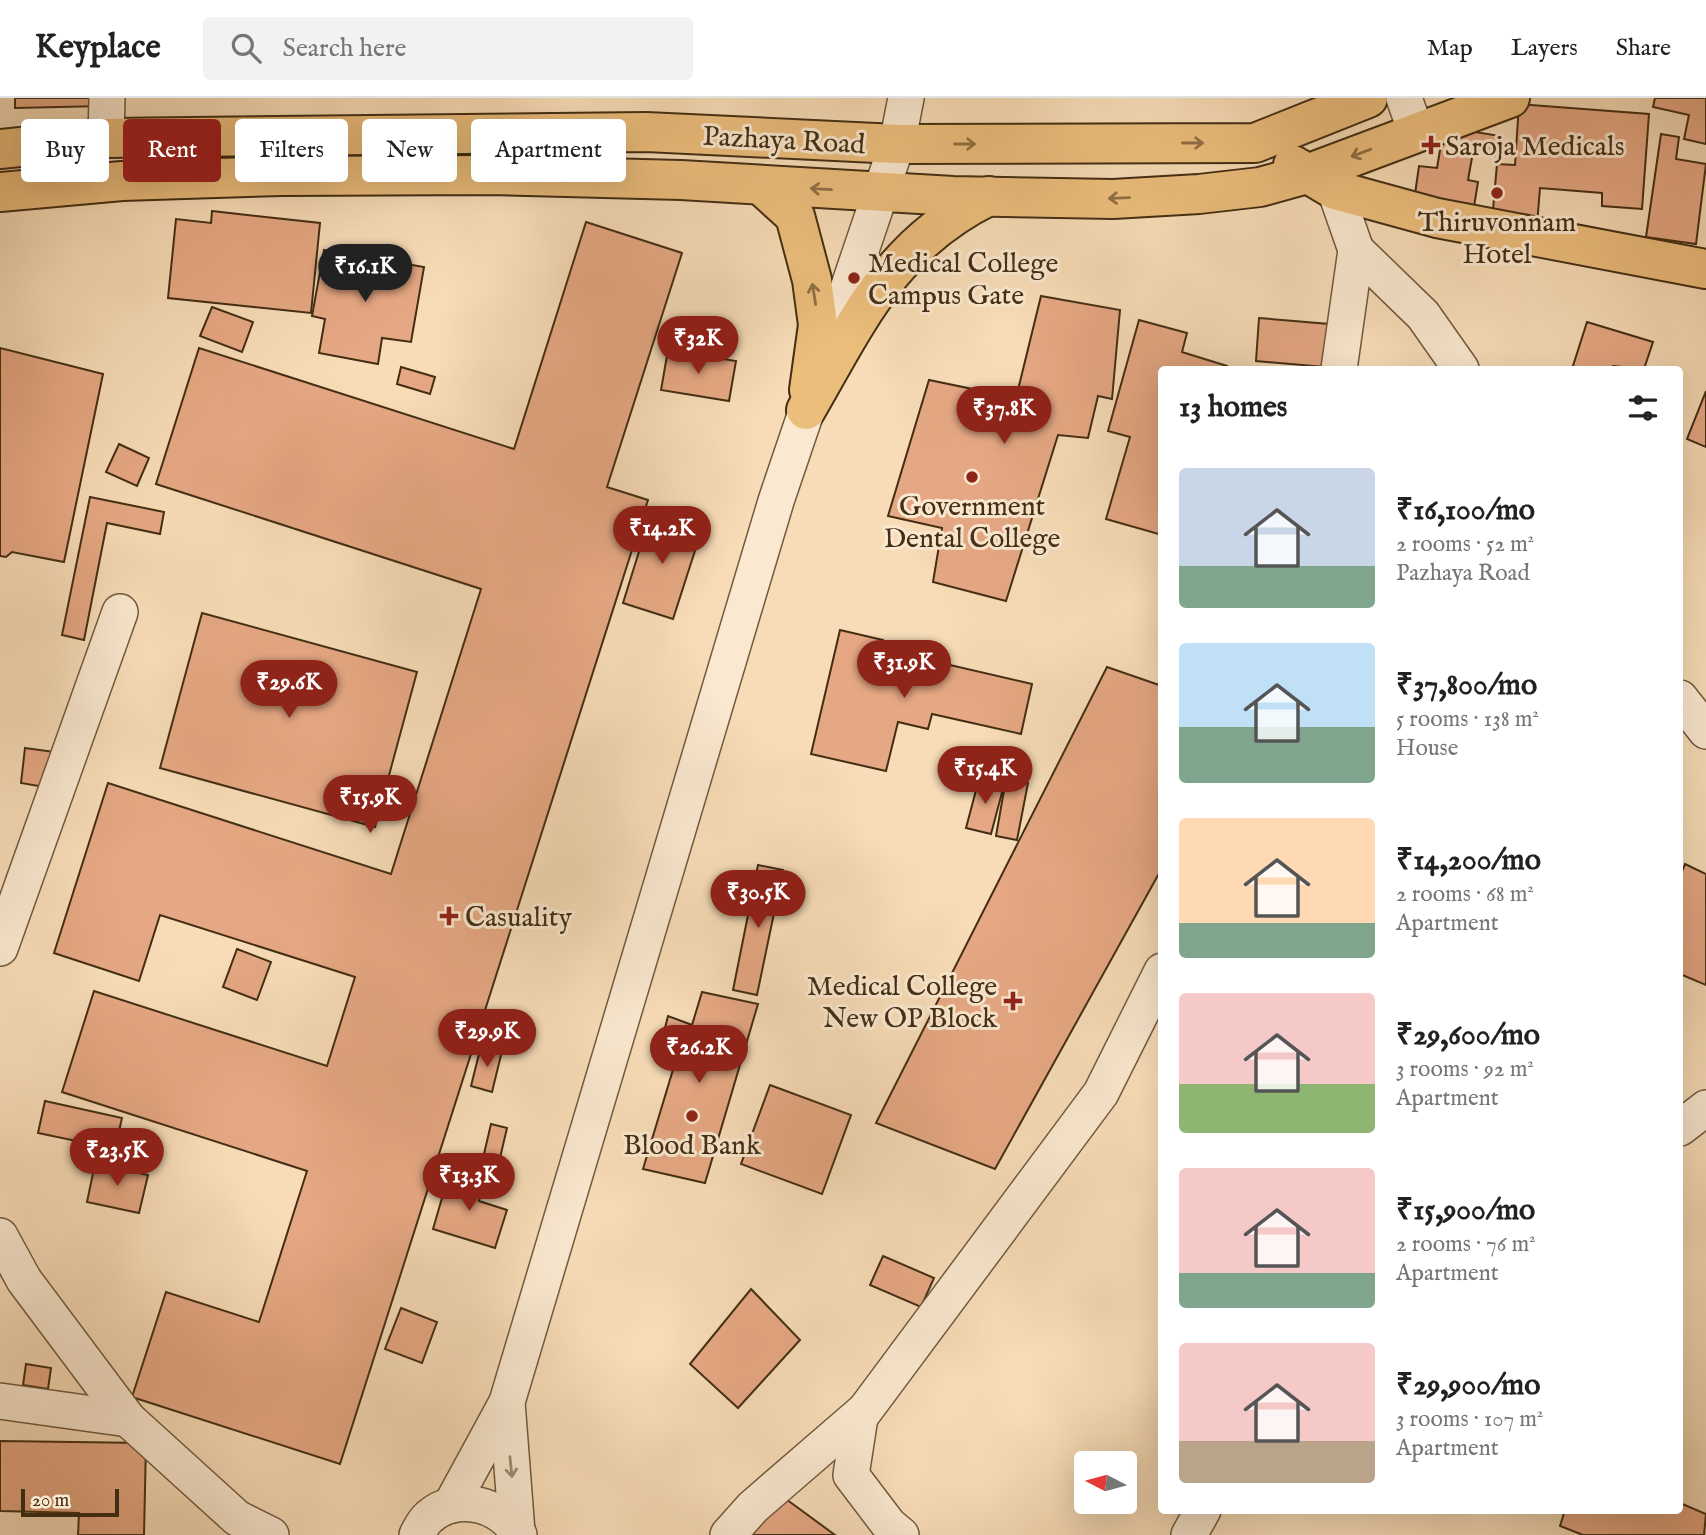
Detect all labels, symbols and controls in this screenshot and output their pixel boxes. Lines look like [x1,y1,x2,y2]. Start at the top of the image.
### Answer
search box [203,17,693,80]
text: Keyplace [35,27,161,69]
icon: search [227,29,265,67]
text: Search here [283,32,407,65]
text: Map [1427,33,1473,64]
text: Layers [1511,33,1578,64]
text: Share [1616,33,1671,64]
chip: Buy [21,119,109,182]
chip: Rent [123,119,221,182]
chip: Filters [235,119,348,182]
chip: New [362,119,457,182]
chip: Apartment [471,119,626,182]
street label: Pazhaya Road [702,120,866,163]
place label: Saroja Medicals [1445,130,1624,165]
one-way arrow [1181,136,1204,150]
one-way arrow [954,137,977,151]
marker: Saroja Medicals [1423,137,1439,153]
one-way arrow [1351,147,1373,160]
one-way arrow [810,183,833,196]
marker: Thiruvonnam Hotel [1489,185,1505,201]
one-way arrow [1107,192,1130,205]
place label: Thiruvonnam Hotel [1418,206,1576,273]
pin: ₹16.1K [308,244,422,304]
place label: Medical College Campus Gate [868,247,1058,314]
text: ₹16.1K [334,252,396,281]
marker: Medical College Campus Gate [846,270,862,286]
one-way arrow [807,283,820,306]
pin: ₹32K [657,316,739,376]
text: ₹32K [673,324,723,353]
pin: ₹37.8K [947,386,1061,446]
text: 13 homes [1179,389,1287,427]
icon: filters [1624,389,1662,427]
text: ₹37.8K [972,394,1036,423]
marker: Government Dental College [964,469,980,485]
place label: Government Dental College [884,490,1061,557]
text: ₹16,100/mo [1396,492,1535,530]
icon: home [1235,496,1319,580]
pin: ₹14.2K [605,506,719,566]
text: ₹14.2K [629,514,695,543]
text: 2 rooms · 52 m² [1396,530,1534,559]
text: Pazhaya Road [1396,559,1530,588]
pin: ₹31.9K [847,640,961,700]
text: ₹31.9K [873,648,935,677]
pin: ₹29.6K [232,660,346,720]
text: ₹37,800/mo [1396,667,1537,705]
text: ₹29.6K [256,668,322,697]
icon: home [1235,671,1319,755]
text: 5 rooms · 138 m² [1396,705,1539,734]
text: House [1396,734,1458,763]
pin: ₹15.4K [928,746,1042,806]
text: ₹15.4K [953,754,1017,783]
pin: ₹15.9K [313,776,427,835]
text: ₹15.9K [339,783,401,812]
text: ₹14,200/mo [1396,842,1541,880]
icon: home [1235,846,1319,930]
pin: ₹30.5K [701,870,815,930]
text: ₹30.5K [727,878,789,907]
text: 2 rooms · 68 m² [1396,880,1534,909]
place label: Casuality [465,901,572,936]
marker: Casuality [439,906,459,926]
text: Apartment [1396,909,1499,938]
place label: Medical College New OP Block [807,970,998,1037]
marker: Medical College New OP Block [1003,991,1023,1011]
pin: ₹29.9K [430,1010,544,1069]
text: ₹29.9K [454,1017,520,1046]
text: ₹29,600/mo [1396,1017,1540,1055]
icon: home [1235,1021,1319,1105]
pin: ₹26.2K [642,1026,756,1085]
text: ₹26.2K [666,1033,732,1062]
text: 3 rooms · 92 m² [1396,1055,1534,1084]
text: Apartment [1396,1084,1499,1113]
marker: Blood Bank [684,1108,700,1124]
pin: ₹23.5K [60,1128,174,1188]
place label: Blood Bank [623,1129,762,1164]
text: ₹23.5K [86,1136,148,1165]
pin: ₹13.3K [412,1154,526,1213]
text: ₹13.3K [439,1161,499,1190]
text: ₹15,900/mo [1396,1192,1535,1230]
icon: home [1235,1196,1319,1280]
text: 2 rooms · 76 m² [1396,1230,1536,1259]
text: Apartment [1396,1259,1499,1288]
text: ₹29,900/mo [1396,1367,1540,1405]
icon: home [1235,1371,1319,1455]
text: 3 rooms · 107 m² [1396,1405,1544,1434]
text: Apartment [1396,1434,1499,1463]
north arrow [1074,1451,1138,1514]
map controls [1074,1451,1137,1514]
one-way arrow [505,1455,518,1478]
scale bar [21,1486,119,1518]
text: 20 m [32,1489,69,1513]

